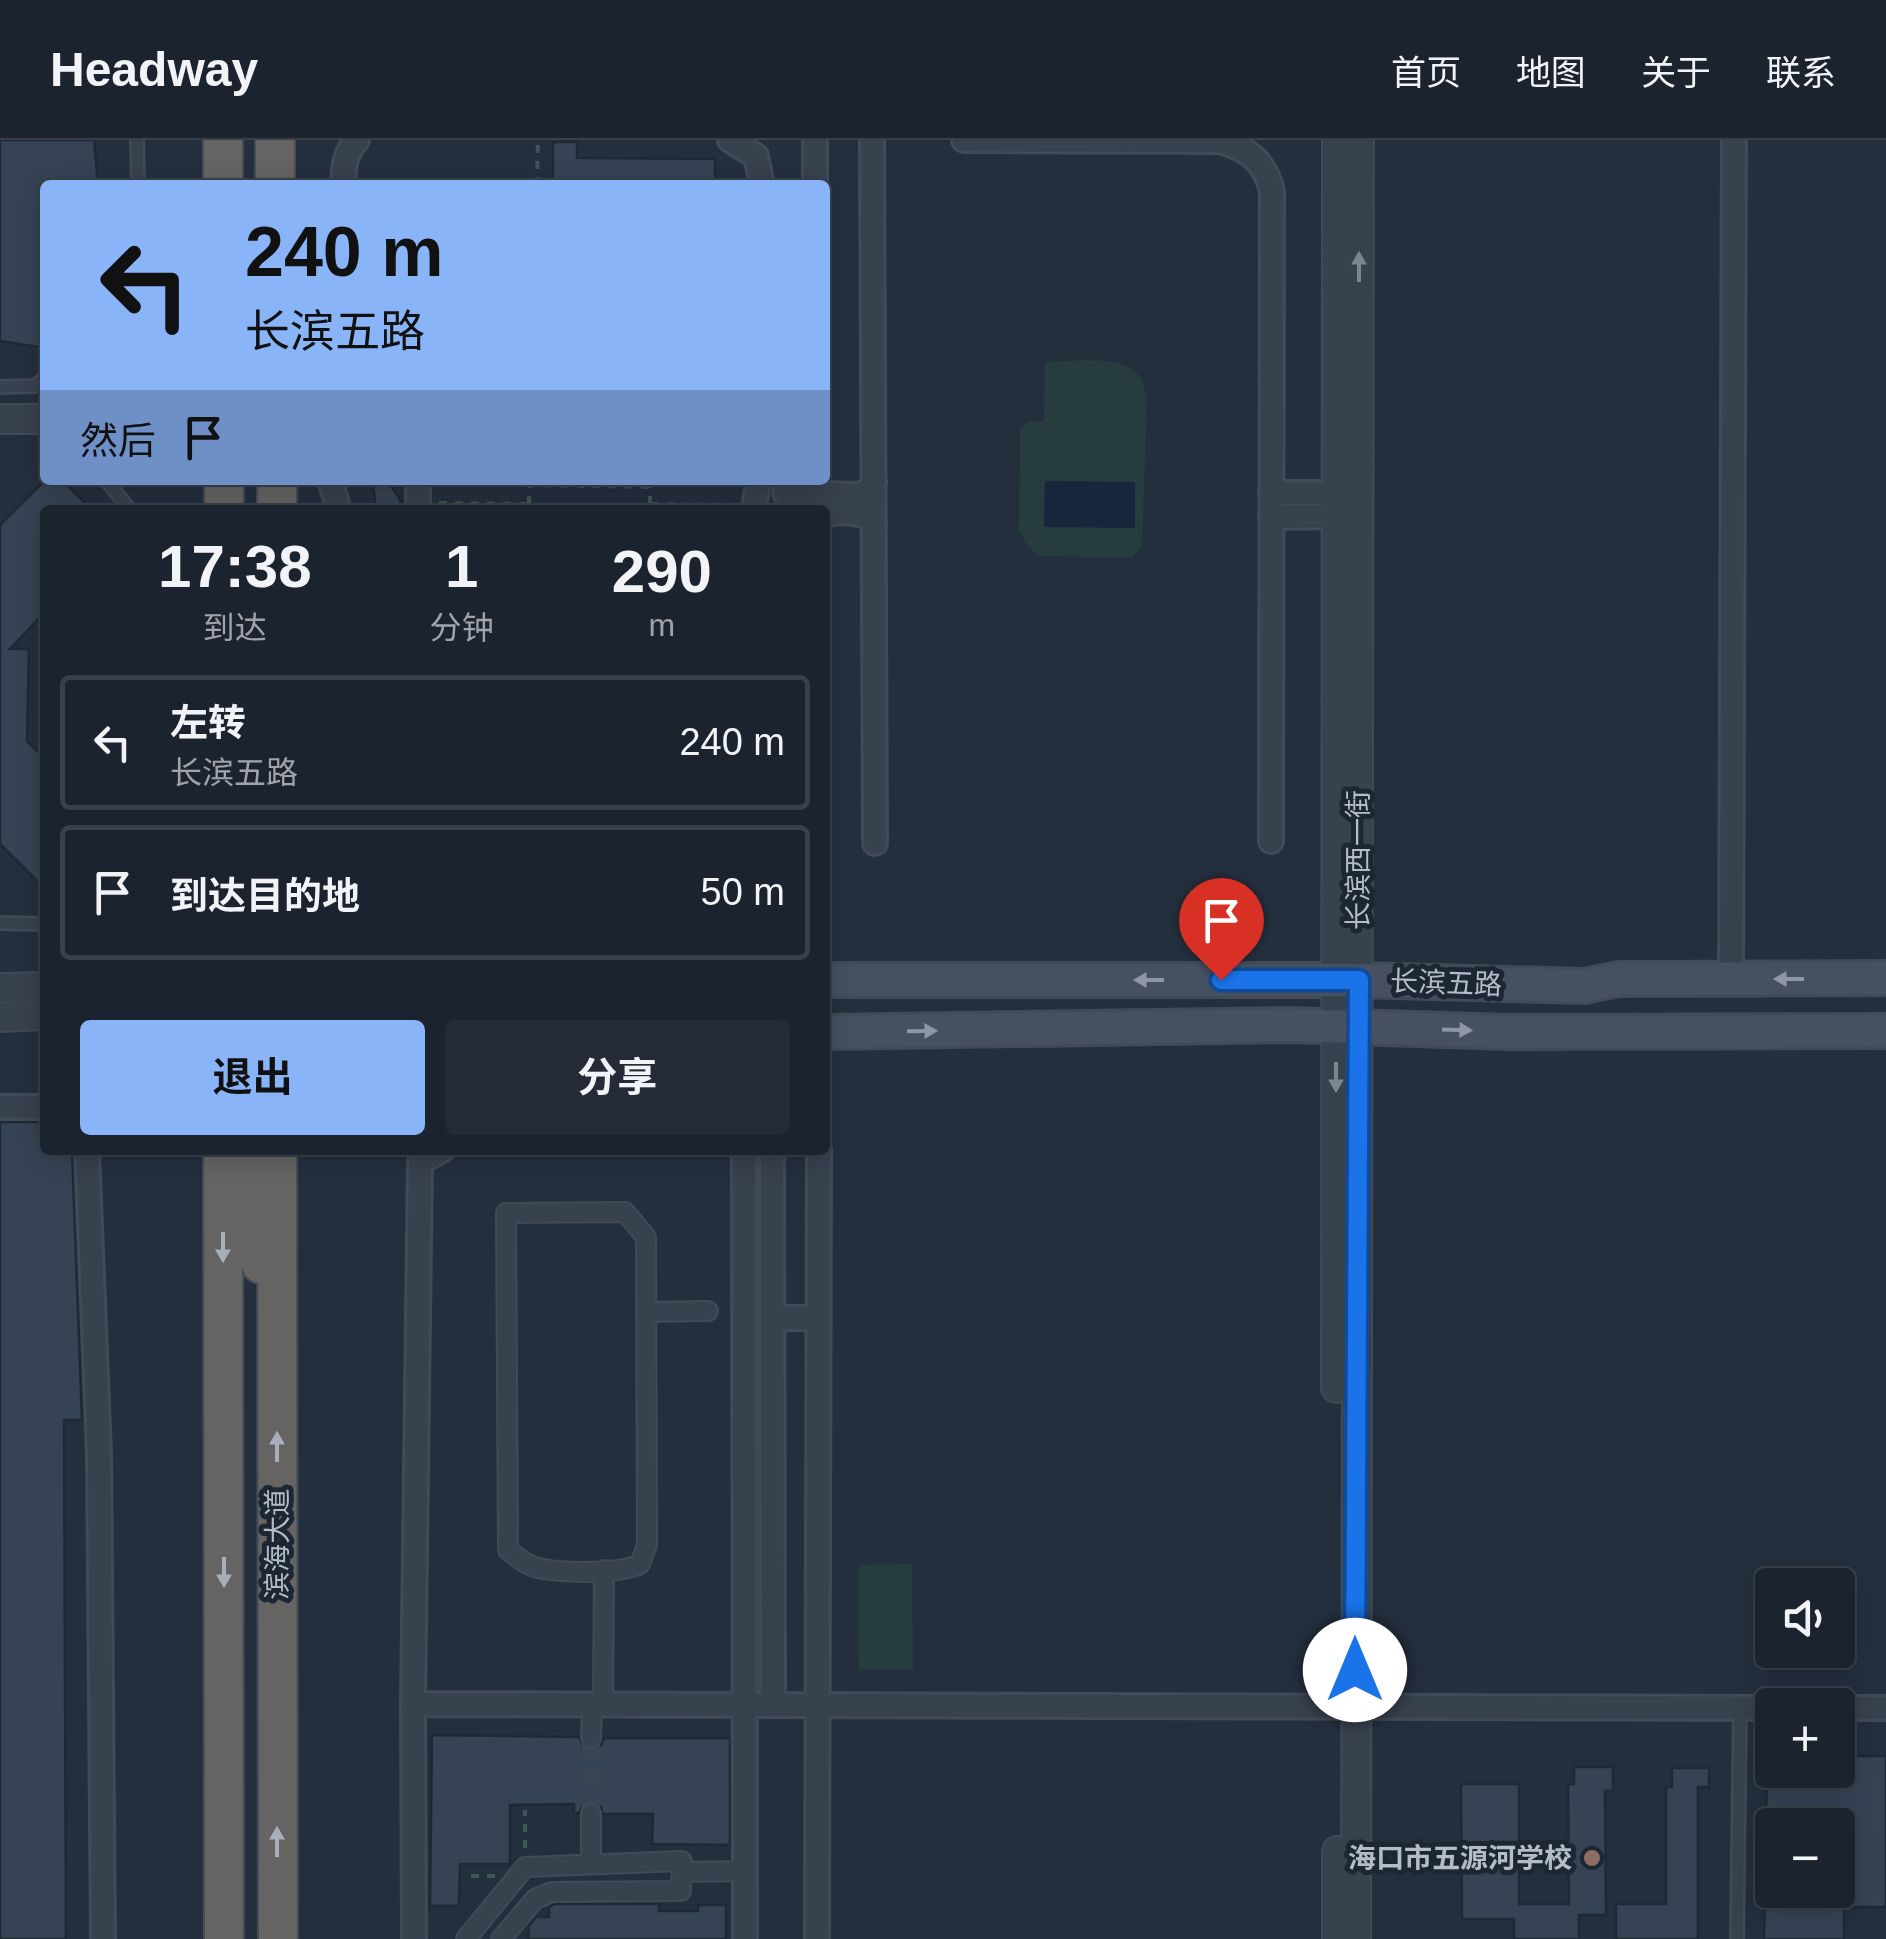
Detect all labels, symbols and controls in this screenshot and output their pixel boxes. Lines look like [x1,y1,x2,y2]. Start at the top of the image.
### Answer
text: Headway [50,43,258,96]
text: 首页 [1391,53,1461,92]
text: 地图 [1516,53,1586,92]
text: 关于 [1641,53,1711,92]
text: 联系 [1766,53,1836,92]
text: 240 m [245,213,443,291]
icon: left [80,220,210,350]
one-way arrow [1351,250,1367,282]
text: 长滨五路 [245,306,425,357]
icon: arrive [176,410,231,465]
text: 然后 [80,420,156,462]
text: 17:38 [158,533,312,600]
text: 1 [445,533,478,600]
text: 290 [612,538,712,605]
text: m [648,607,675,643]
text: 到达 [203,610,267,646]
text: 分钟 [430,610,494,646]
text: 左转 [170,702,246,744]
icon: left [85,715,140,770]
text: 240 m [679,721,785,763]
text: 长滨五路 [170,755,298,791]
street label: 长滨西一街 [1343,790,1374,930]
icon: arrive [85,865,140,920]
text: 50 m [701,871,785,913]
text: 到达目的地 [170,875,360,917]
pin [1179,878,1264,981]
icon: arrive [1194,893,1249,948]
street label: 长滨五路 [1389,966,1503,1000]
one-way arrow [1772,971,1804,987]
one-way arrow [1133,973,1165,989]
button: 退出 [80,1020,425,1135]
button: 分享 [445,1020,790,1135]
one-way arrow [1442,1022,1474,1038]
one-way arrow [907,1023,939,1039]
one-way arrow [1328,1062,1344,1094]
one-way arrow [215,1232,231,1264]
one-way arrow [269,1430,285,1462]
street label: 滨海大道 [262,1488,293,1600]
one-way arrow [216,1557,232,1589]
map controls [1755,1568,1855,1908]
button: sound [1755,1568,1855,1668]
position arrow [1303,1618,1407,1722]
button: + [1755,1688,1855,1788]
button: − [1755,1808,1855,1908]
one-way arrow [269,1825,285,1857]
place label: 海口市五源河学校 [1348,1843,1572,1874]
marker: 海口市五源河学校 [1581,1847,1603,1869]

